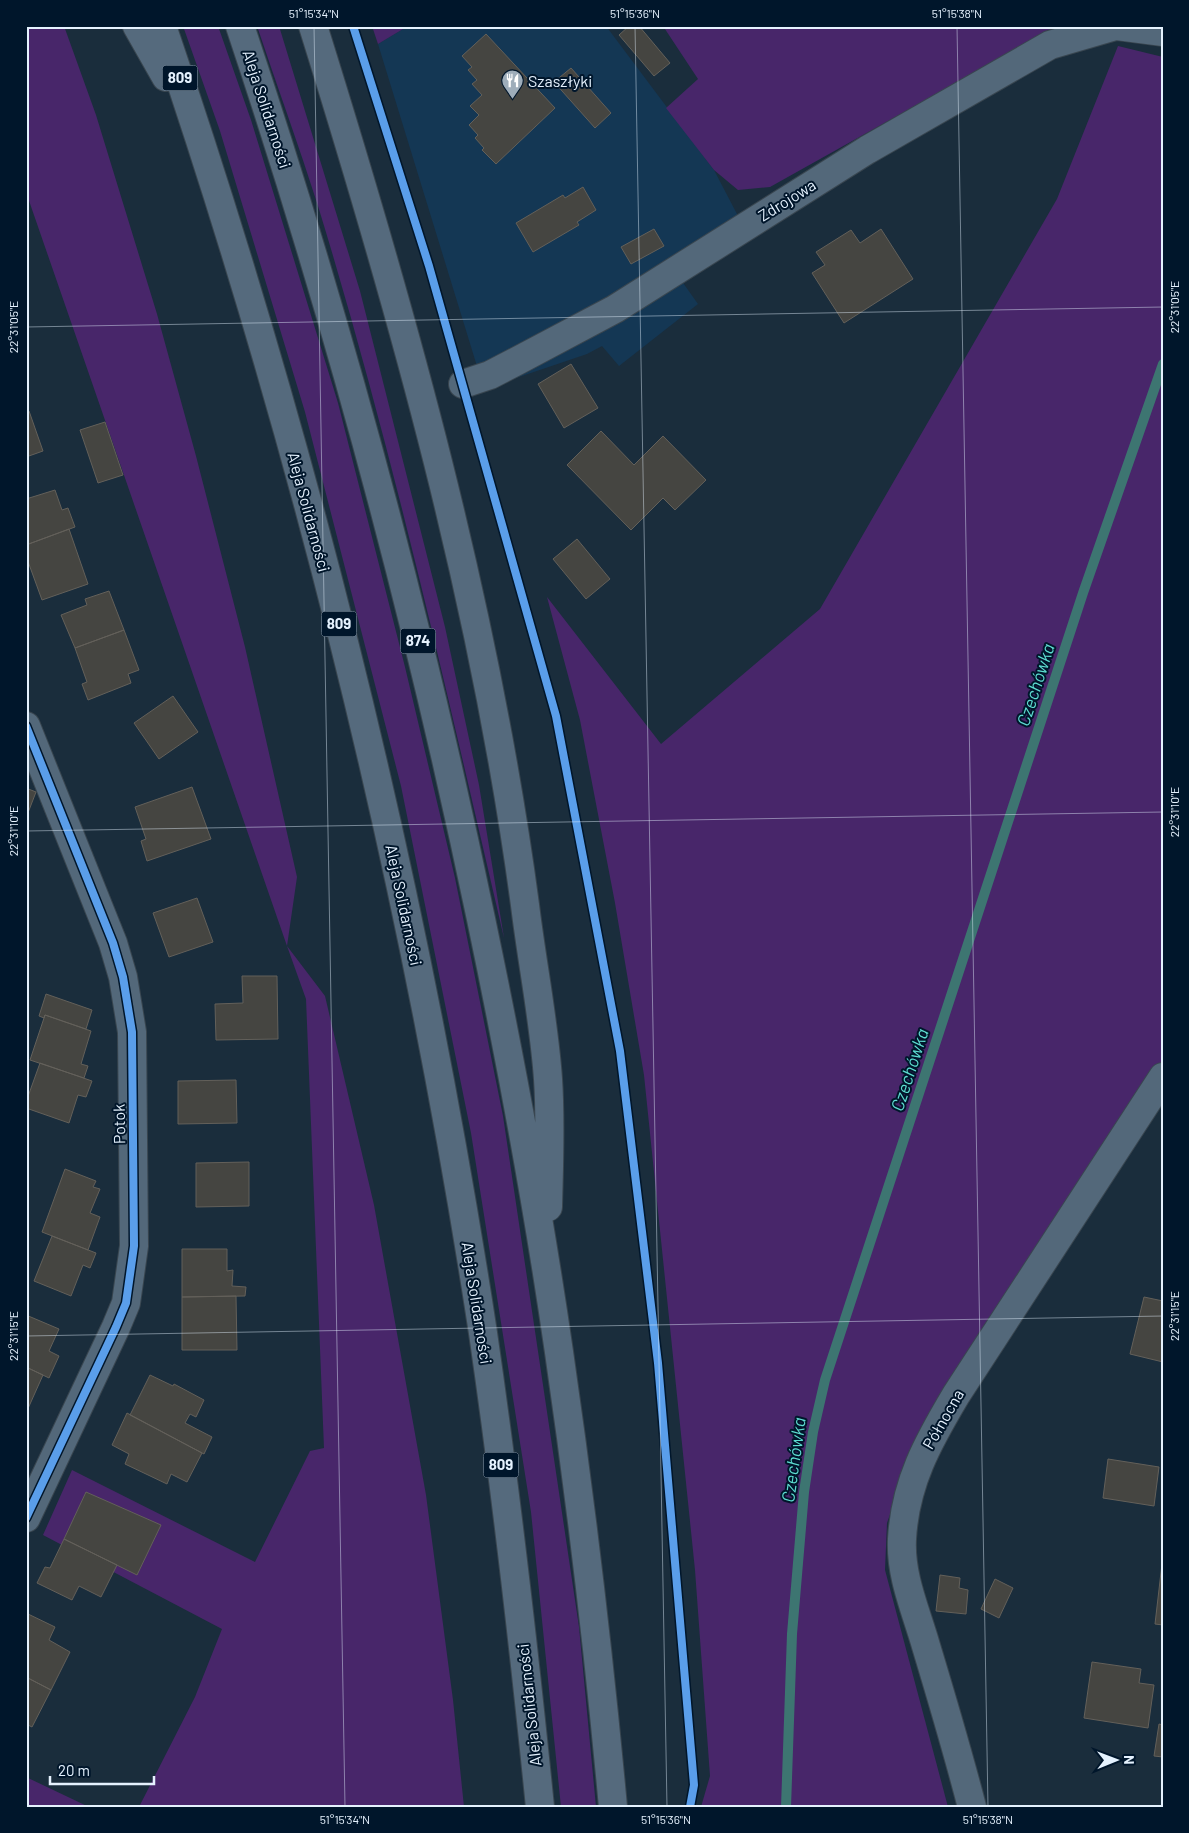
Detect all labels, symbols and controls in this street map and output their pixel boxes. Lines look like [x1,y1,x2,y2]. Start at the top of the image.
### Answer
text: 51°15'34"N [289,6,339,20]
text: 51°15'36"N [610,6,660,20]
text: 51°15'38"N [932,6,982,20]
street label: Aleja Solidarności [239,47,296,170]
road number: 809 [162,66,198,90]
restaurant icon: Szaszłyki [500,69,524,100]
place label: Szaszłyki [528,71,592,90]
street label: Zdrojowa [755,175,819,225]
text: 22°31'05"E [1167,281,1181,333]
text: 22°31'05"E [6,301,20,353]
street label: Aleja Solidarności [284,450,335,574]
road number: 809 [322,612,356,636]
road number: 874 [400,628,436,654]
water label: Czechówka [1011,641,1059,729]
text: 22°31'10"E [1167,787,1181,837]
text: 22°31'10"E [6,806,20,856]
street label: Aleja Solidarności [382,843,427,967]
water label: Czechówka [885,1026,933,1114]
street label: Potok [109,1104,128,1144]
street label: Aleja Solidarności [458,1241,497,1365]
text: 22°31'15"E [1167,1291,1181,1341]
text: 22°31'15"E [6,1311,20,1361]
street label: Północna [918,1386,967,1452]
water label: Czechówka [776,1416,810,1504]
road number: 809 [484,1452,518,1478]
street label: Aleja Solidarności [513,1643,544,1767]
north arrow [1092,1736,1142,1786]
scale bar [50,1753,154,1785]
text: N [1121,1755,1138,1765]
text: 20 m [58,1761,90,1779]
text: 51°15'34"N [320,1812,370,1826]
text: 51°15'36"N [641,1812,691,1826]
text: 51°15'38"N [963,1812,1013,1826]

